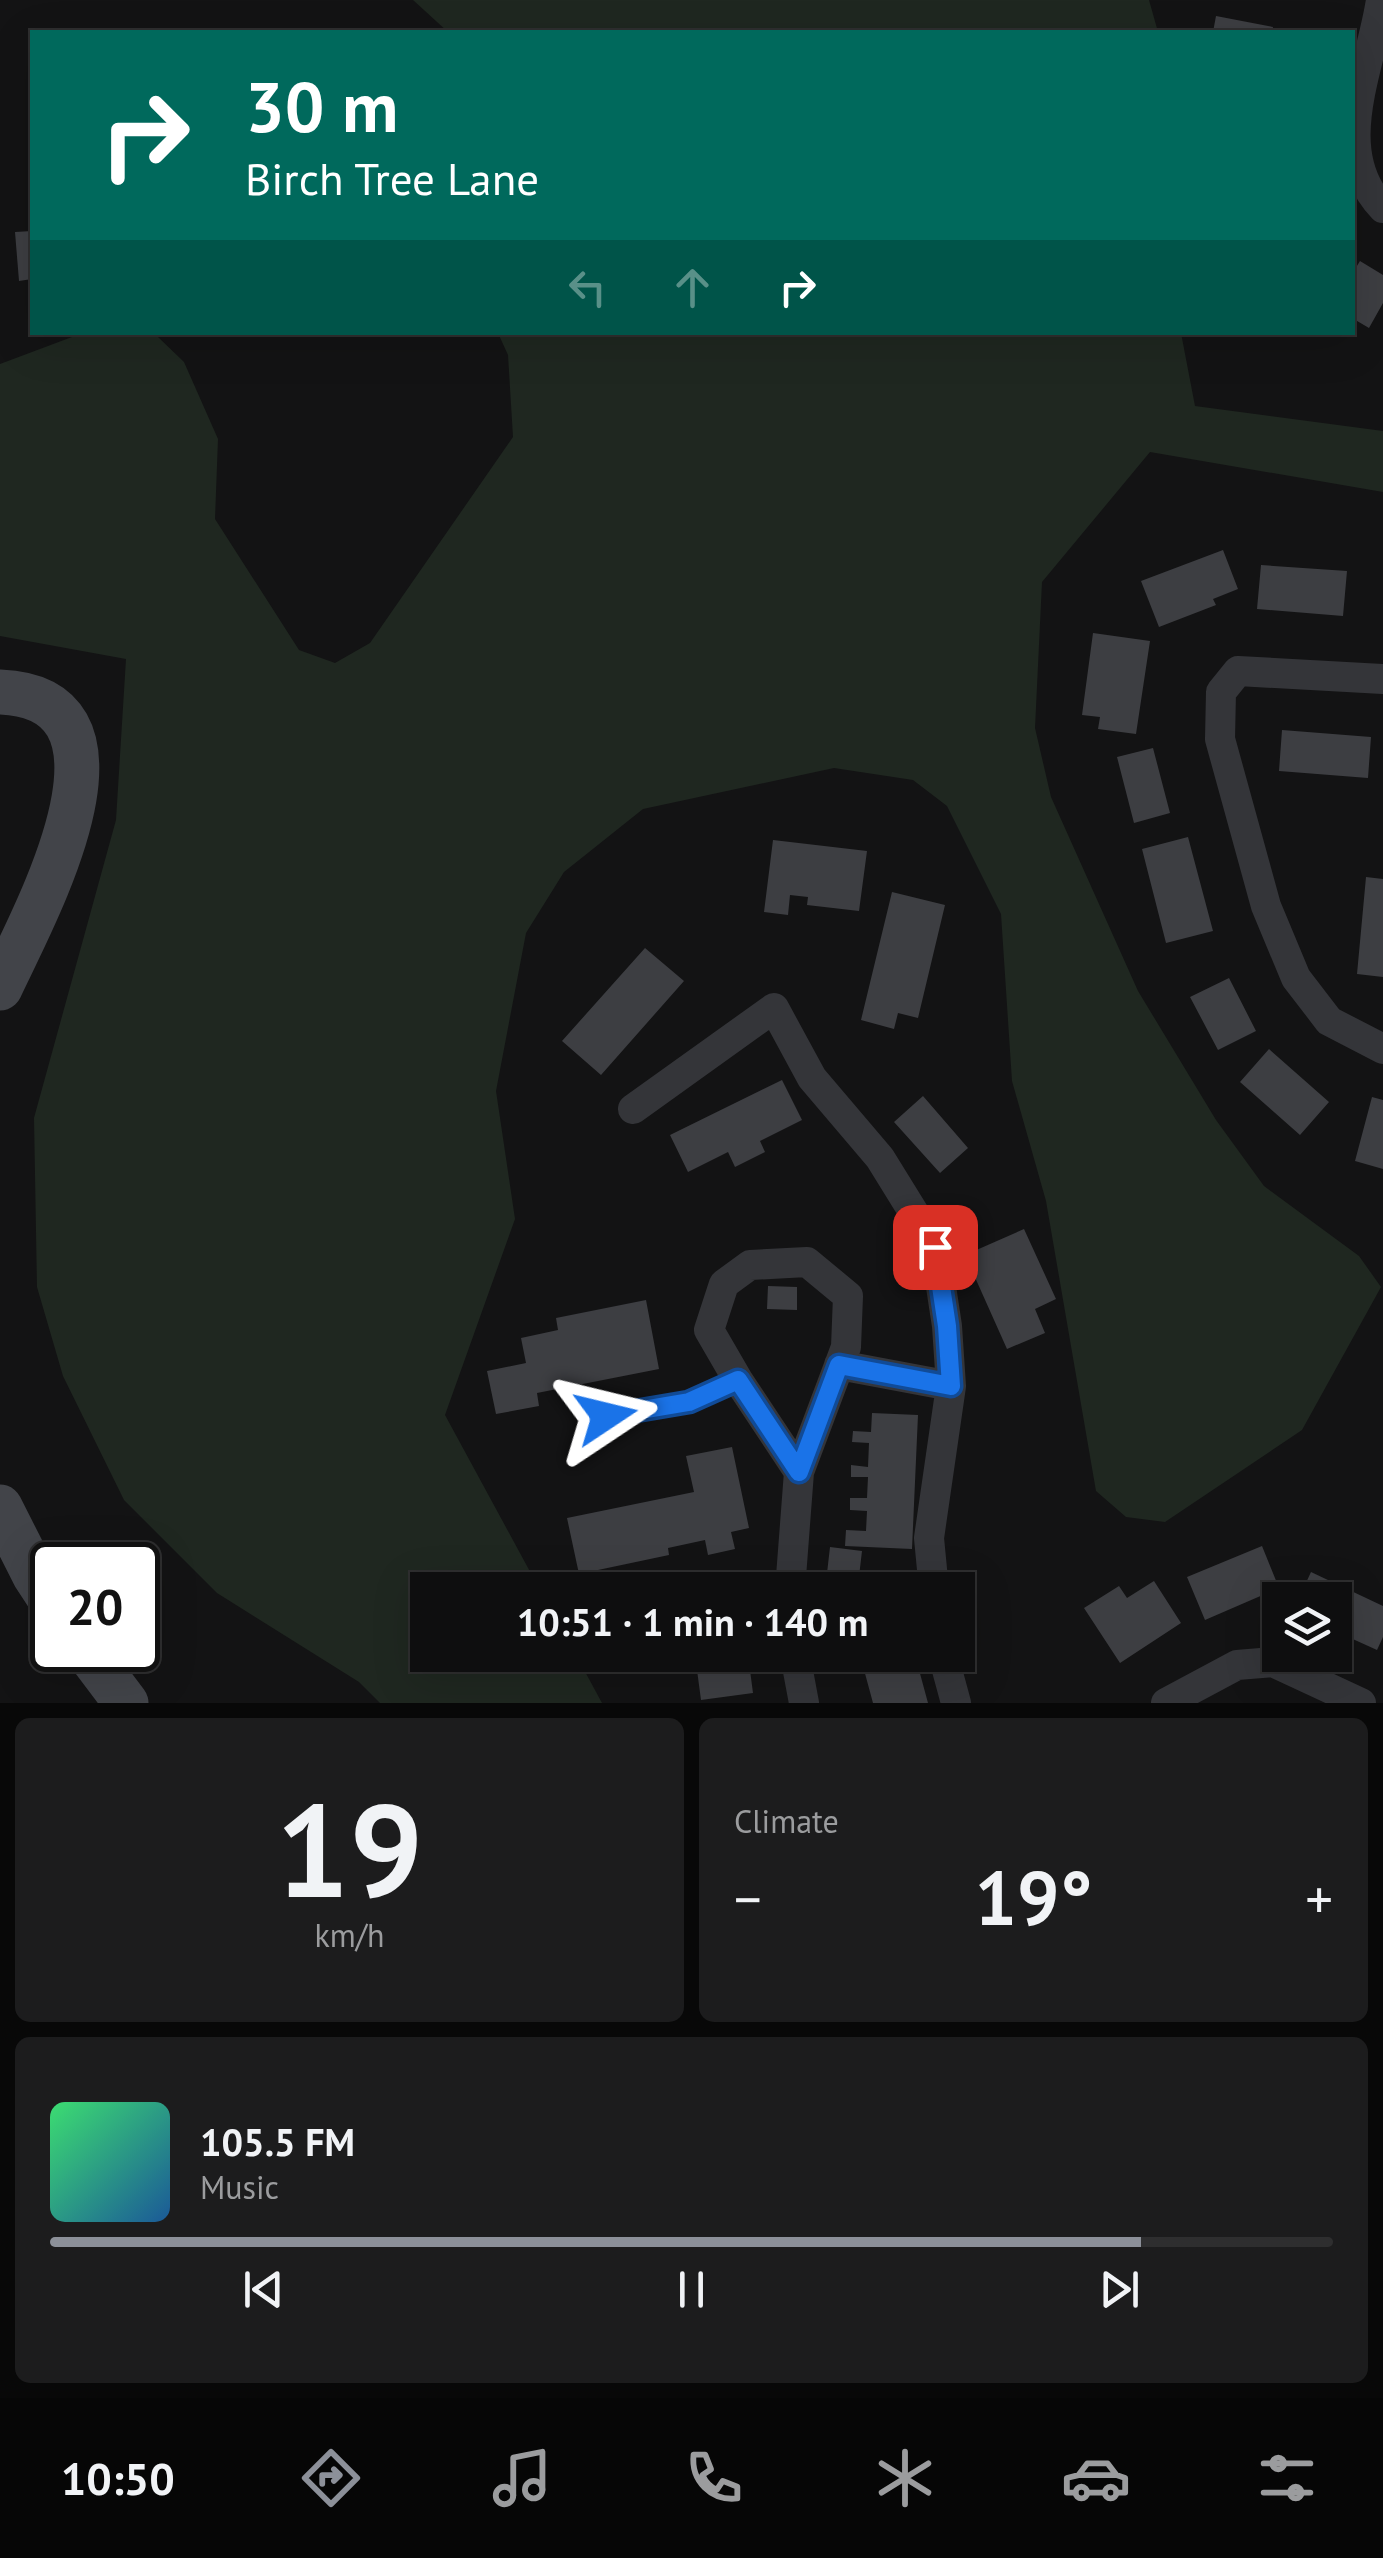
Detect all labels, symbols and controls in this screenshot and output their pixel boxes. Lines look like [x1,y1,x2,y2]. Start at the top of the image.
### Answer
text: 30 m [245,61,398,151]
icon: right [80,70,210,200]
text: Birch Tree Lane [245,149,539,207]
icon: left [560,260,615,315]
icon: ahead [665,260,720,315]
icon: right [770,260,825,315]
pin [893,1205,978,1290]
icon: arrive [908,1220,963,1275]
position arrow [554,1364,658,1468]
speed limit sign: 20 [30,1542,160,1672]
map controls [1262,1582,1352,1672]
button: layers [1262,1582,1352,1672]
text: 10:51 · 1 min · 140 m [517,1597,868,1646]
text: 19 [276,1765,423,1933]
text: Climate [734,1800,839,1842]
text: 19° [975,1849,1092,1946]
text: − [734,1863,762,1934]
text: + [1305,1863,1333,1934]
text: km/h [314,1914,385,1956]
text: 105.5 FM [200,2117,355,2166]
text: Music [200,2166,279,2208]
icon: previous [236,2262,291,2317]
icon: pause [664,2262,719,2317]
icon: next [1092,2262,1147,2317]
icon: directions [296,2443,366,2513]
icon: music [487,2443,557,2513]
icon: phone [679,2443,749,2513]
icon: climate [870,2443,940,2513]
icon: car [1061,2443,1131,2513]
icon: filters [1252,2443,1322,2513]
text: 10:50 [61,2449,175,2507]

